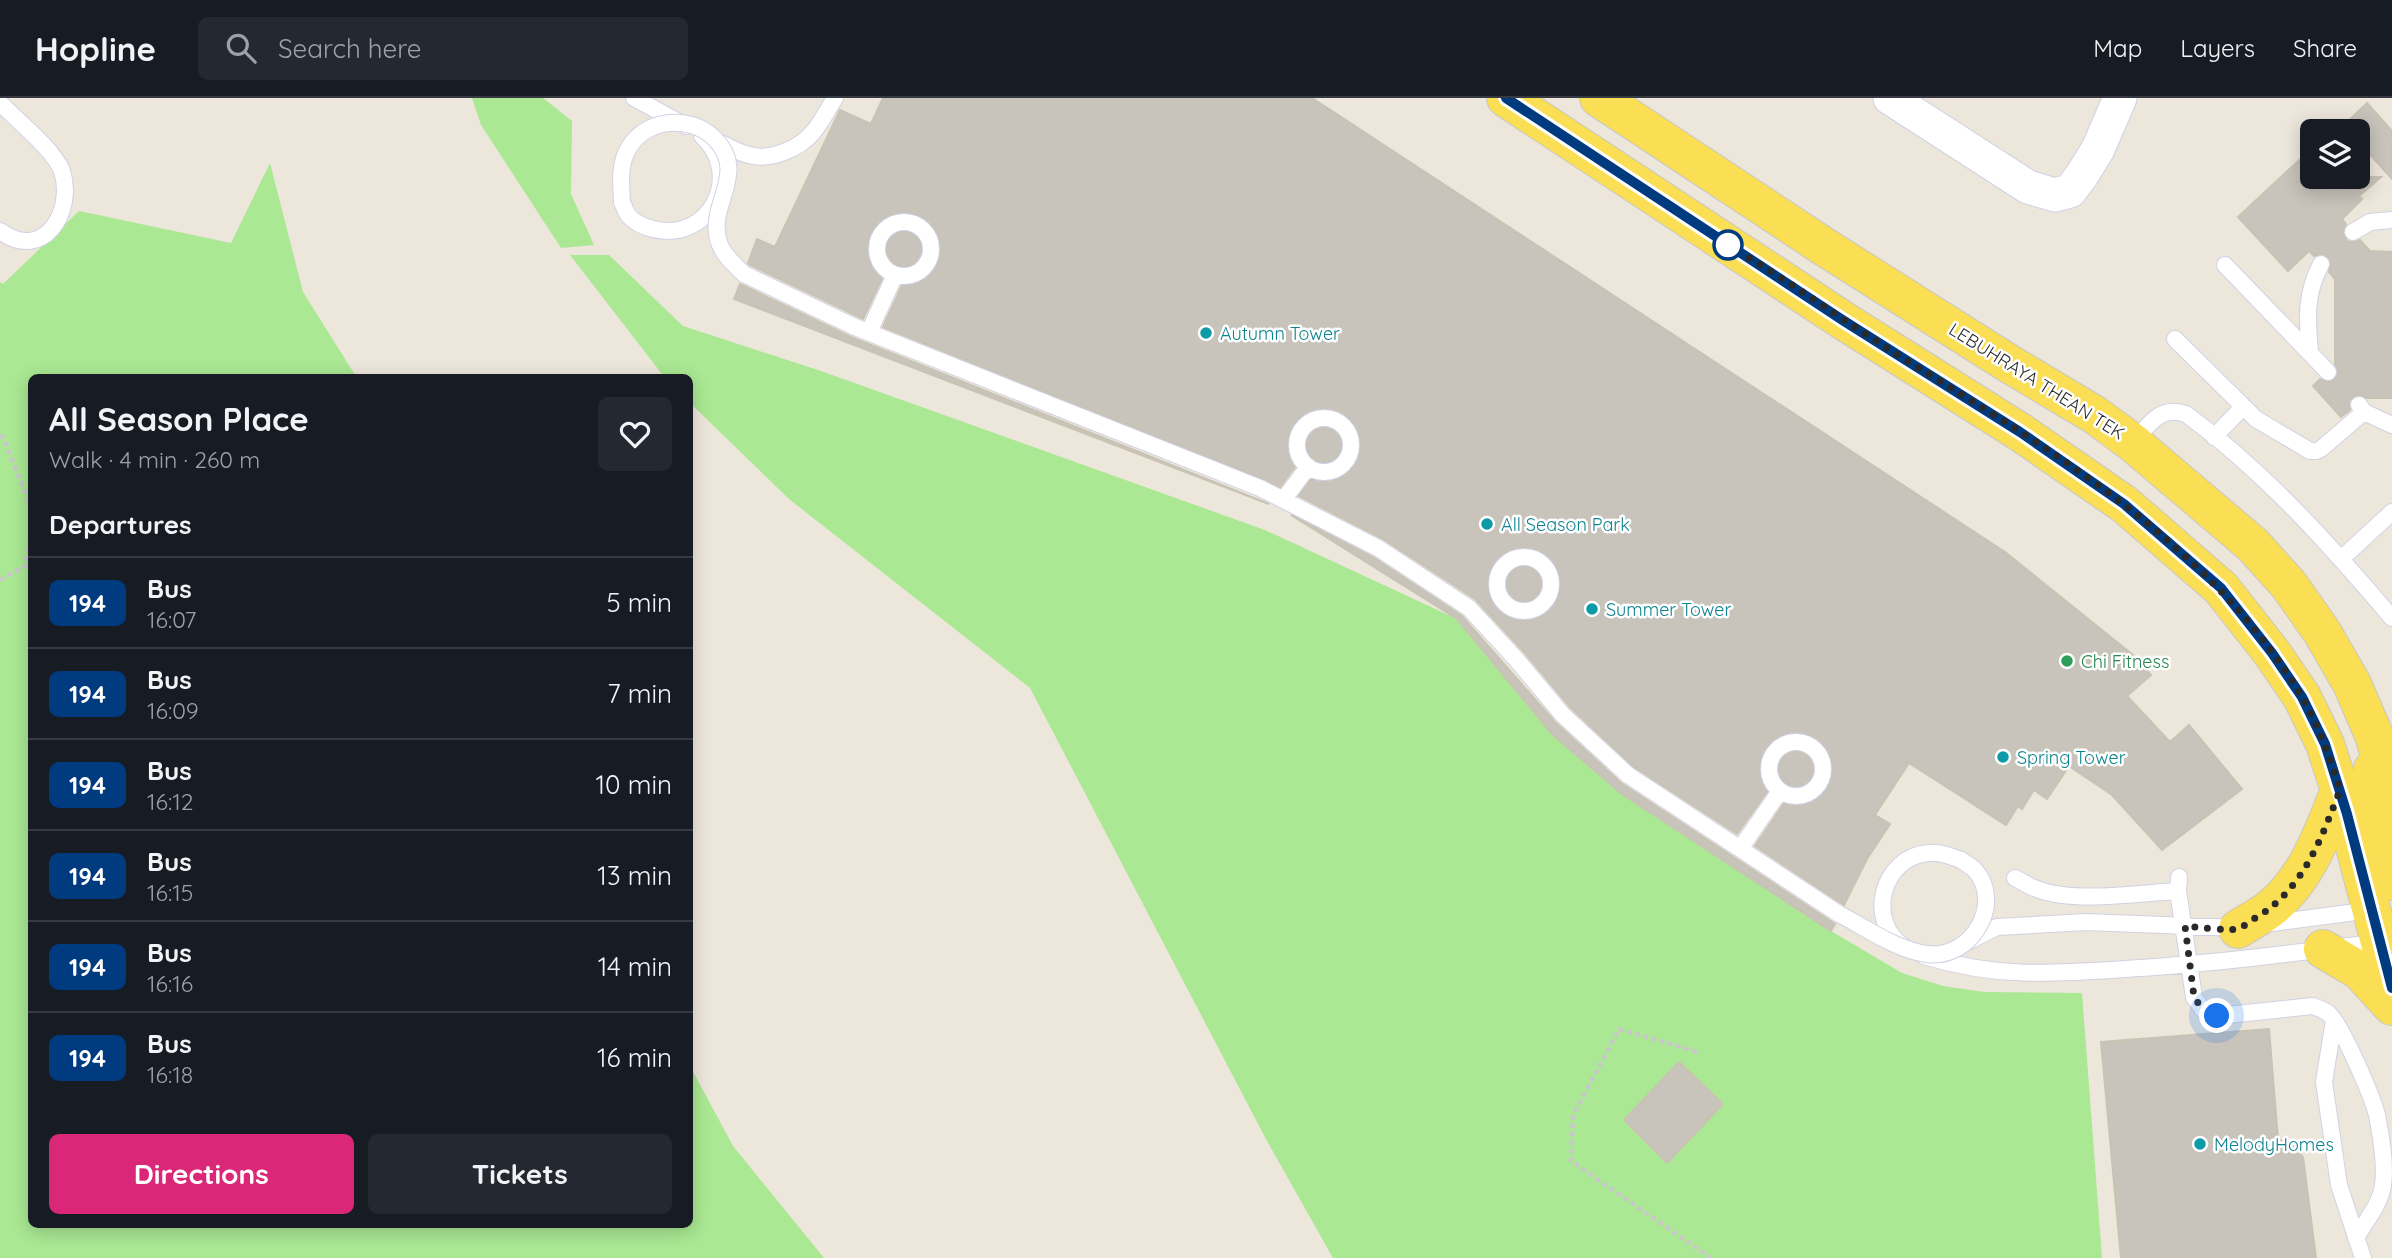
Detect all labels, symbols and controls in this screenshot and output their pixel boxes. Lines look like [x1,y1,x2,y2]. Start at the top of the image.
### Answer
search box [198,17,688,80]
text: Hopline [35,28,156,69]
icon: search [222,29,260,67]
text: Search here [278,32,421,65]
text: Map [2093,33,2142,63]
text: Layers [2180,33,2255,63]
text: Share [2293,33,2357,63]
map controls [2300,119,2370,189]
button: layers [2300,119,2370,189]
unlabelled marker [1713,230,1743,260]
street label: LEBUHRAYA THEAN TEK [1945,317,2129,445]
place label: Autumn Tower [1220,322,1340,345]
marker: Autumn Tower [1198,325,1214,341]
button: heart [598,397,672,471]
text: All Season Place [49,398,309,439]
text: Walk · 4 min · 260 m [49,445,260,474]
text: Departures [49,508,192,541]
place label: All Season Park [1501,513,1630,536]
marker: All Season Park [1479,516,1495,532]
text: Bus [147,572,192,605]
text: 5 min [606,586,672,619]
text: 194 [69,588,106,618]
place label: Summer Tower [1606,598,1731,621]
marker: Summer Tower [1584,601,1600,617]
text: 16:07 [147,605,196,634]
place label: Chi Fitness [2081,650,2169,673]
marker: Chi Fitness [2059,653,2075,669]
text: Bus [147,663,192,696]
text: 7 min [607,677,672,710]
text: 194 [69,679,106,709]
text: 16:09 [147,696,199,725]
place label: Spring Tower [2017,746,2126,769]
marker: Spring Tower [1995,749,2011,765]
text: Bus [147,754,192,787]
text: 10 min [596,768,672,801]
text: 194 [69,770,106,800]
text: 16:12 [147,787,193,816]
text: Bus [147,845,192,878]
text: 13 min [597,859,672,892]
text: 194 [69,861,106,891]
text: 16:15 [147,878,193,907]
text: Bus [147,936,192,969]
text: 14 min [598,950,672,983]
text: 194 [69,952,106,982]
text: 16:16 [147,969,193,998]
your location [2199,998,2234,1033]
text: Bus [147,1027,192,1060]
text: 16 min [597,1041,672,1074]
text: 194 [69,1043,106,1073]
text: 16:18 [147,1060,193,1089]
place label: MelodyHomes [2214,1133,2334,1156]
button: Directions [49,1134,354,1214]
button: Tickets [368,1134,672,1214]
marker: MelodyHomes [2192,1136,2208,1152]

